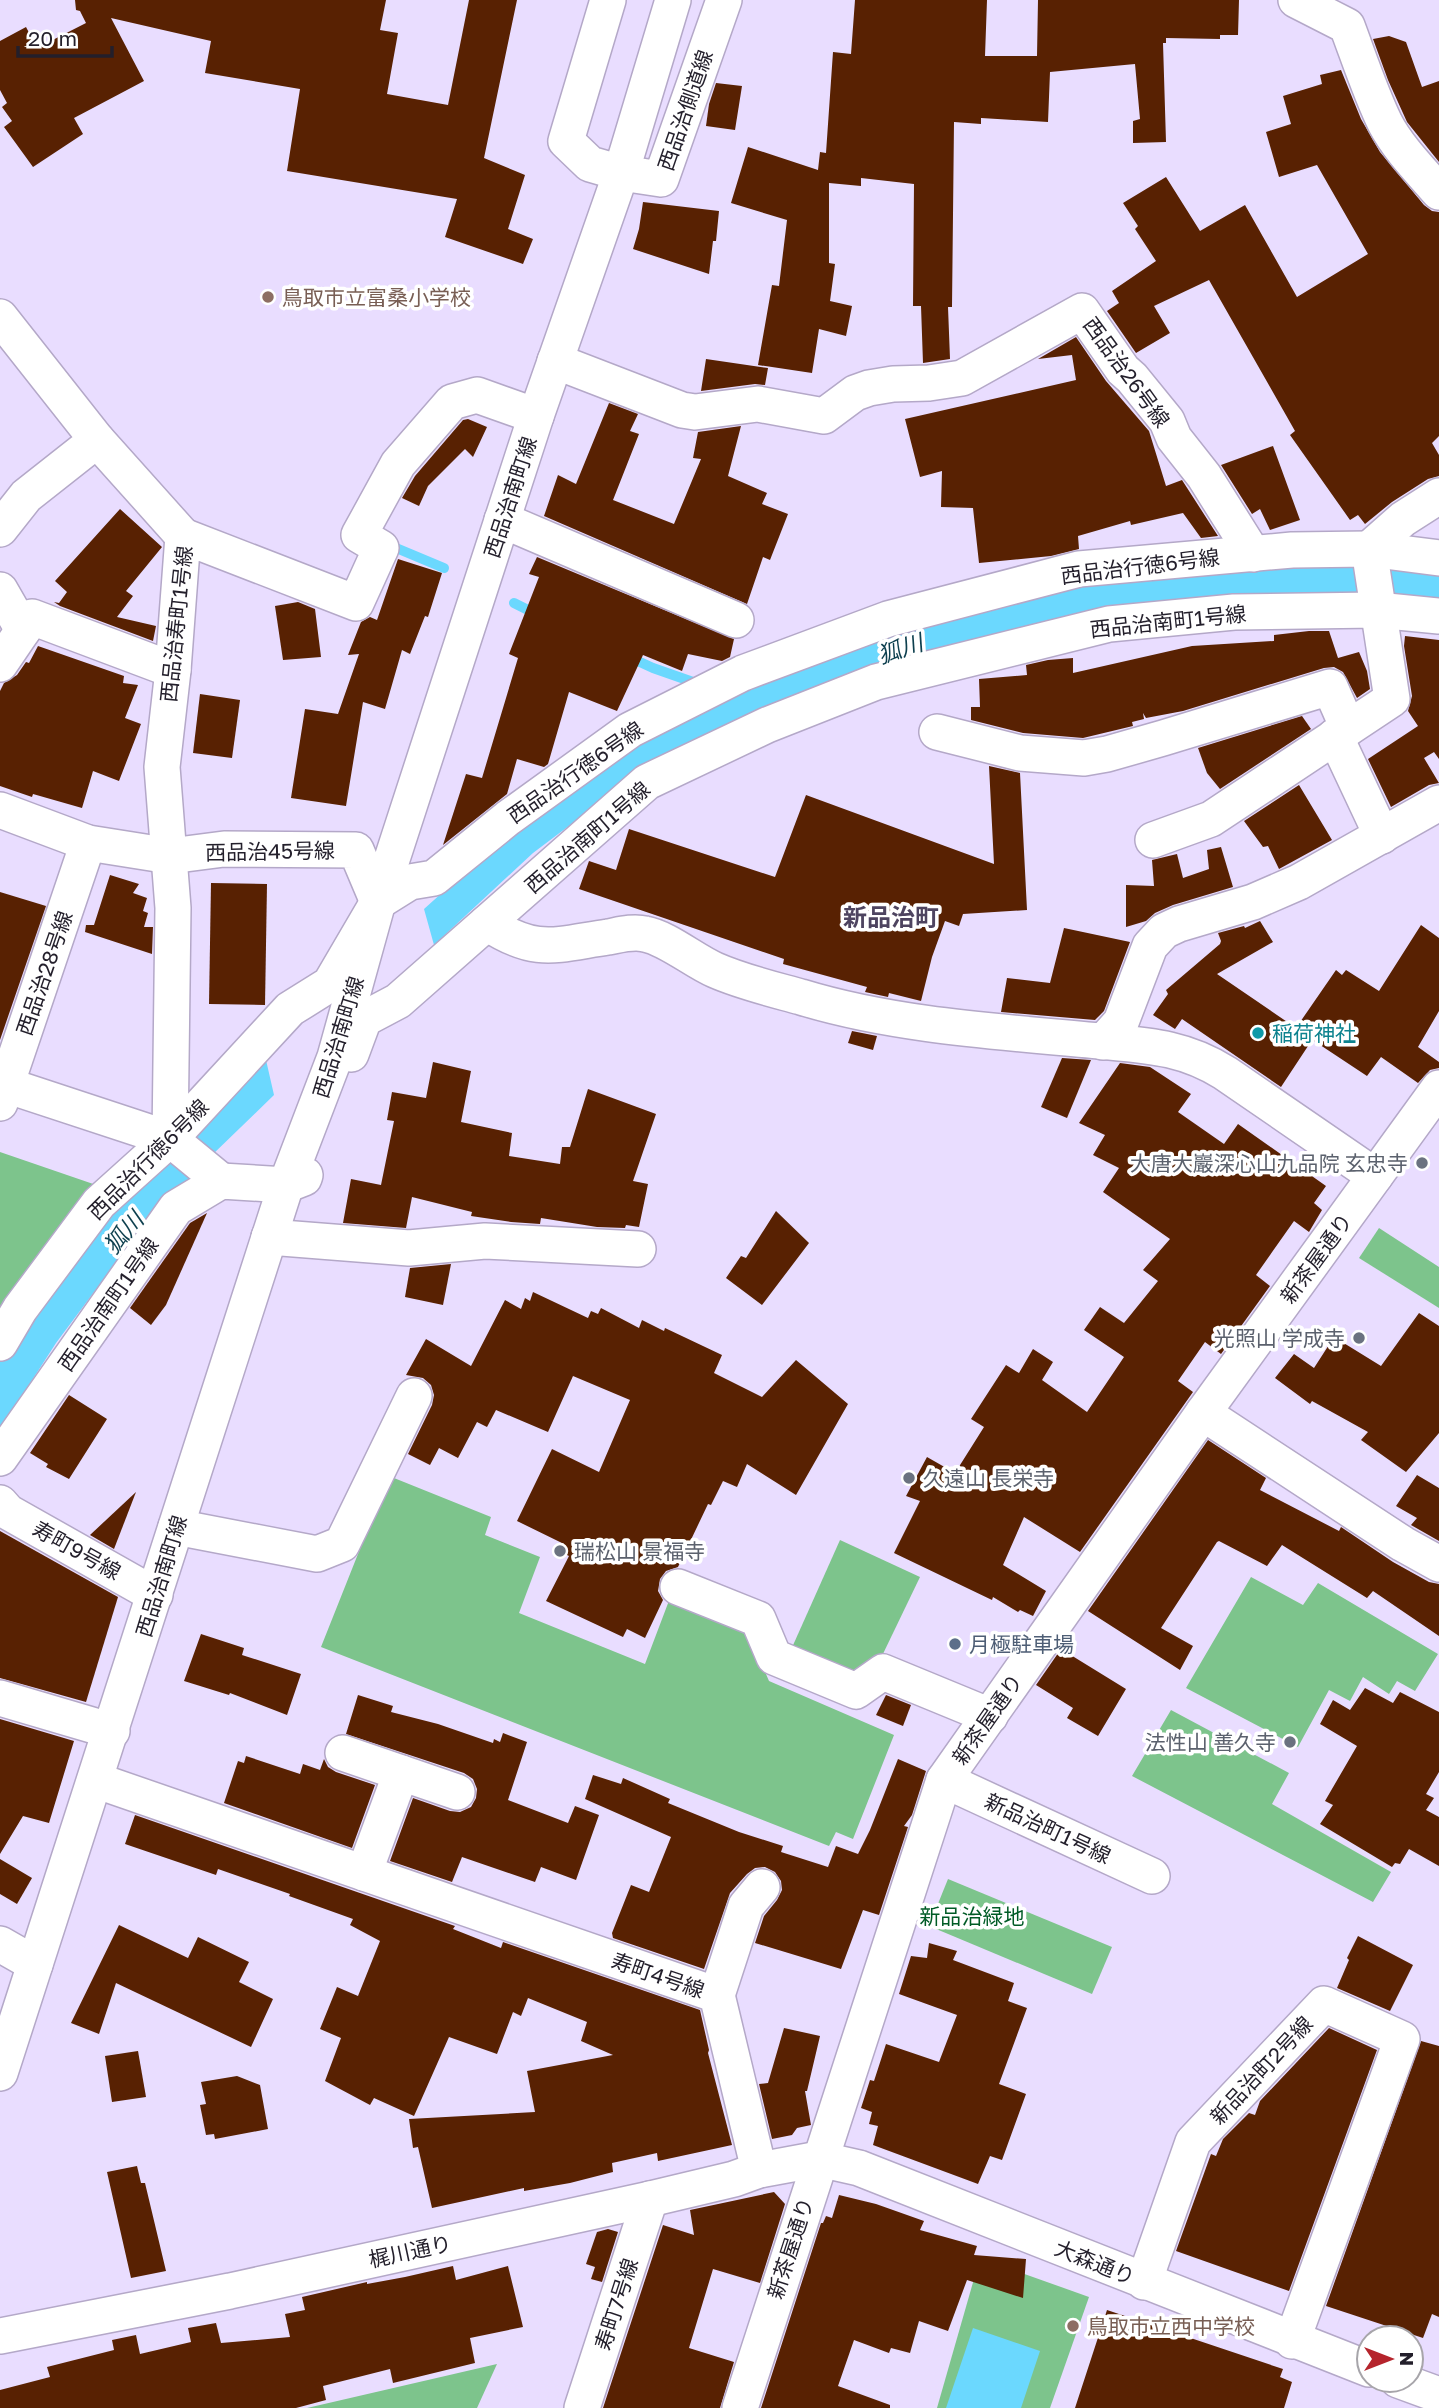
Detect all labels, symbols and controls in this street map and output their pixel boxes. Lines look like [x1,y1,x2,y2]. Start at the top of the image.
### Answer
scale bar [18,14,112,58]
text: 20 m [28,25,77,51]
street label: 西品治側道線 [652,46,718,174]
place label: 鳥取市立富桑小学校 [282,284,471,310]
marker: 鳥取市立富桑小学校 [260,289,276,305]
street label: 西品治26号線 [1078,312,1176,432]
street label: 西品治南町線 [478,433,542,561]
street label: 西品治行徳6号線 [1059,543,1221,589]
street label: 西品治寿町1号線 [155,544,197,704]
street label: 西品治南町1号線 [1088,600,1248,642]
water label: 狐川 [874,627,929,668]
street label: 西品治行徳6号線 [502,716,648,828]
street label: 西品治南町1号線 [519,776,655,898]
street label: 西品治45号線 [205,837,335,865]
district label: 新品治町 [843,902,939,931]
street label: 西品治28号線 [11,907,77,1039]
street label: 西品治南町線 [307,973,369,1101]
place label: 稲荷神社 [1272,1020,1356,1046]
marker: 稲荷神社 [1250,1025,1266,1041]
street label: 西品治行徳6号線 [82,1093,214,1225]
place label: 大唐大巖深心山九品院 玄忠寺 [1130,1150,1408,1176]
marker: 大唐大巖深心山九品院 玄忠寺 [1414,1155,1430,1171]
water label: 狐川 [97,1203,151,1259]
street label: 新茶屋通り [1275,1208,1357,1308]
street label: 西品治南町1号線 [52,1232,164,1376]
place label: 光照山 学成寺 [1214,1325,1345,1351]
marker: 光照山 学成寺 [1351,1330,1367,1346]
place label: 久遠山 長栄寺 [923,1465,1054,1491]
marker: 久遠山 長栄寺 [901,1470,917,1486]
street label: 西品治南町線 [130,1512,192,1640]
street label: 寿町9号線 [28,1515,126,1585]
place label: 瑞松山 景福寺 [574,1538,705,1564]
marker: 瑞松山 景福寺 [552,1543,568,1559]
place label: 月極駐車場 [969,1631,1074,1657]
marker: 月極駐車場 [947,1636,963,1652]
street label: 新茶屋通り [946,1669,1028,1769]
place label: 法性山 善久寺 [1145,1729,1276,1755]
marker: 法性山 善久寺 [1282,1734,1298,1750]
street label: 新品治町1号線 [981,1787,1115,1869]
park label: 新品治緑地 [920,1903,1025,1929]
street label: 寿町4号線 [608,1947,708,2003]
street label: 新品治町2号線 [1204,2011,1318,2129]
street label: 新茶屋通り [761,2194,819,2302]
street label: 梶川通り [366,2230,454,2272]
street label: 大森通り [1051,2234,1139,2290]
street label: 寿町7号線 [589,2255,643,2353]
place label: 鳥取市立西中学校 [1087,2313,1255,2339]
marker: 鳥取市立西中学校 [1065,2318,1081,2334]
north arrow [1355,2324,1425,2394]
text: N [1396,2352,1419,2366]

